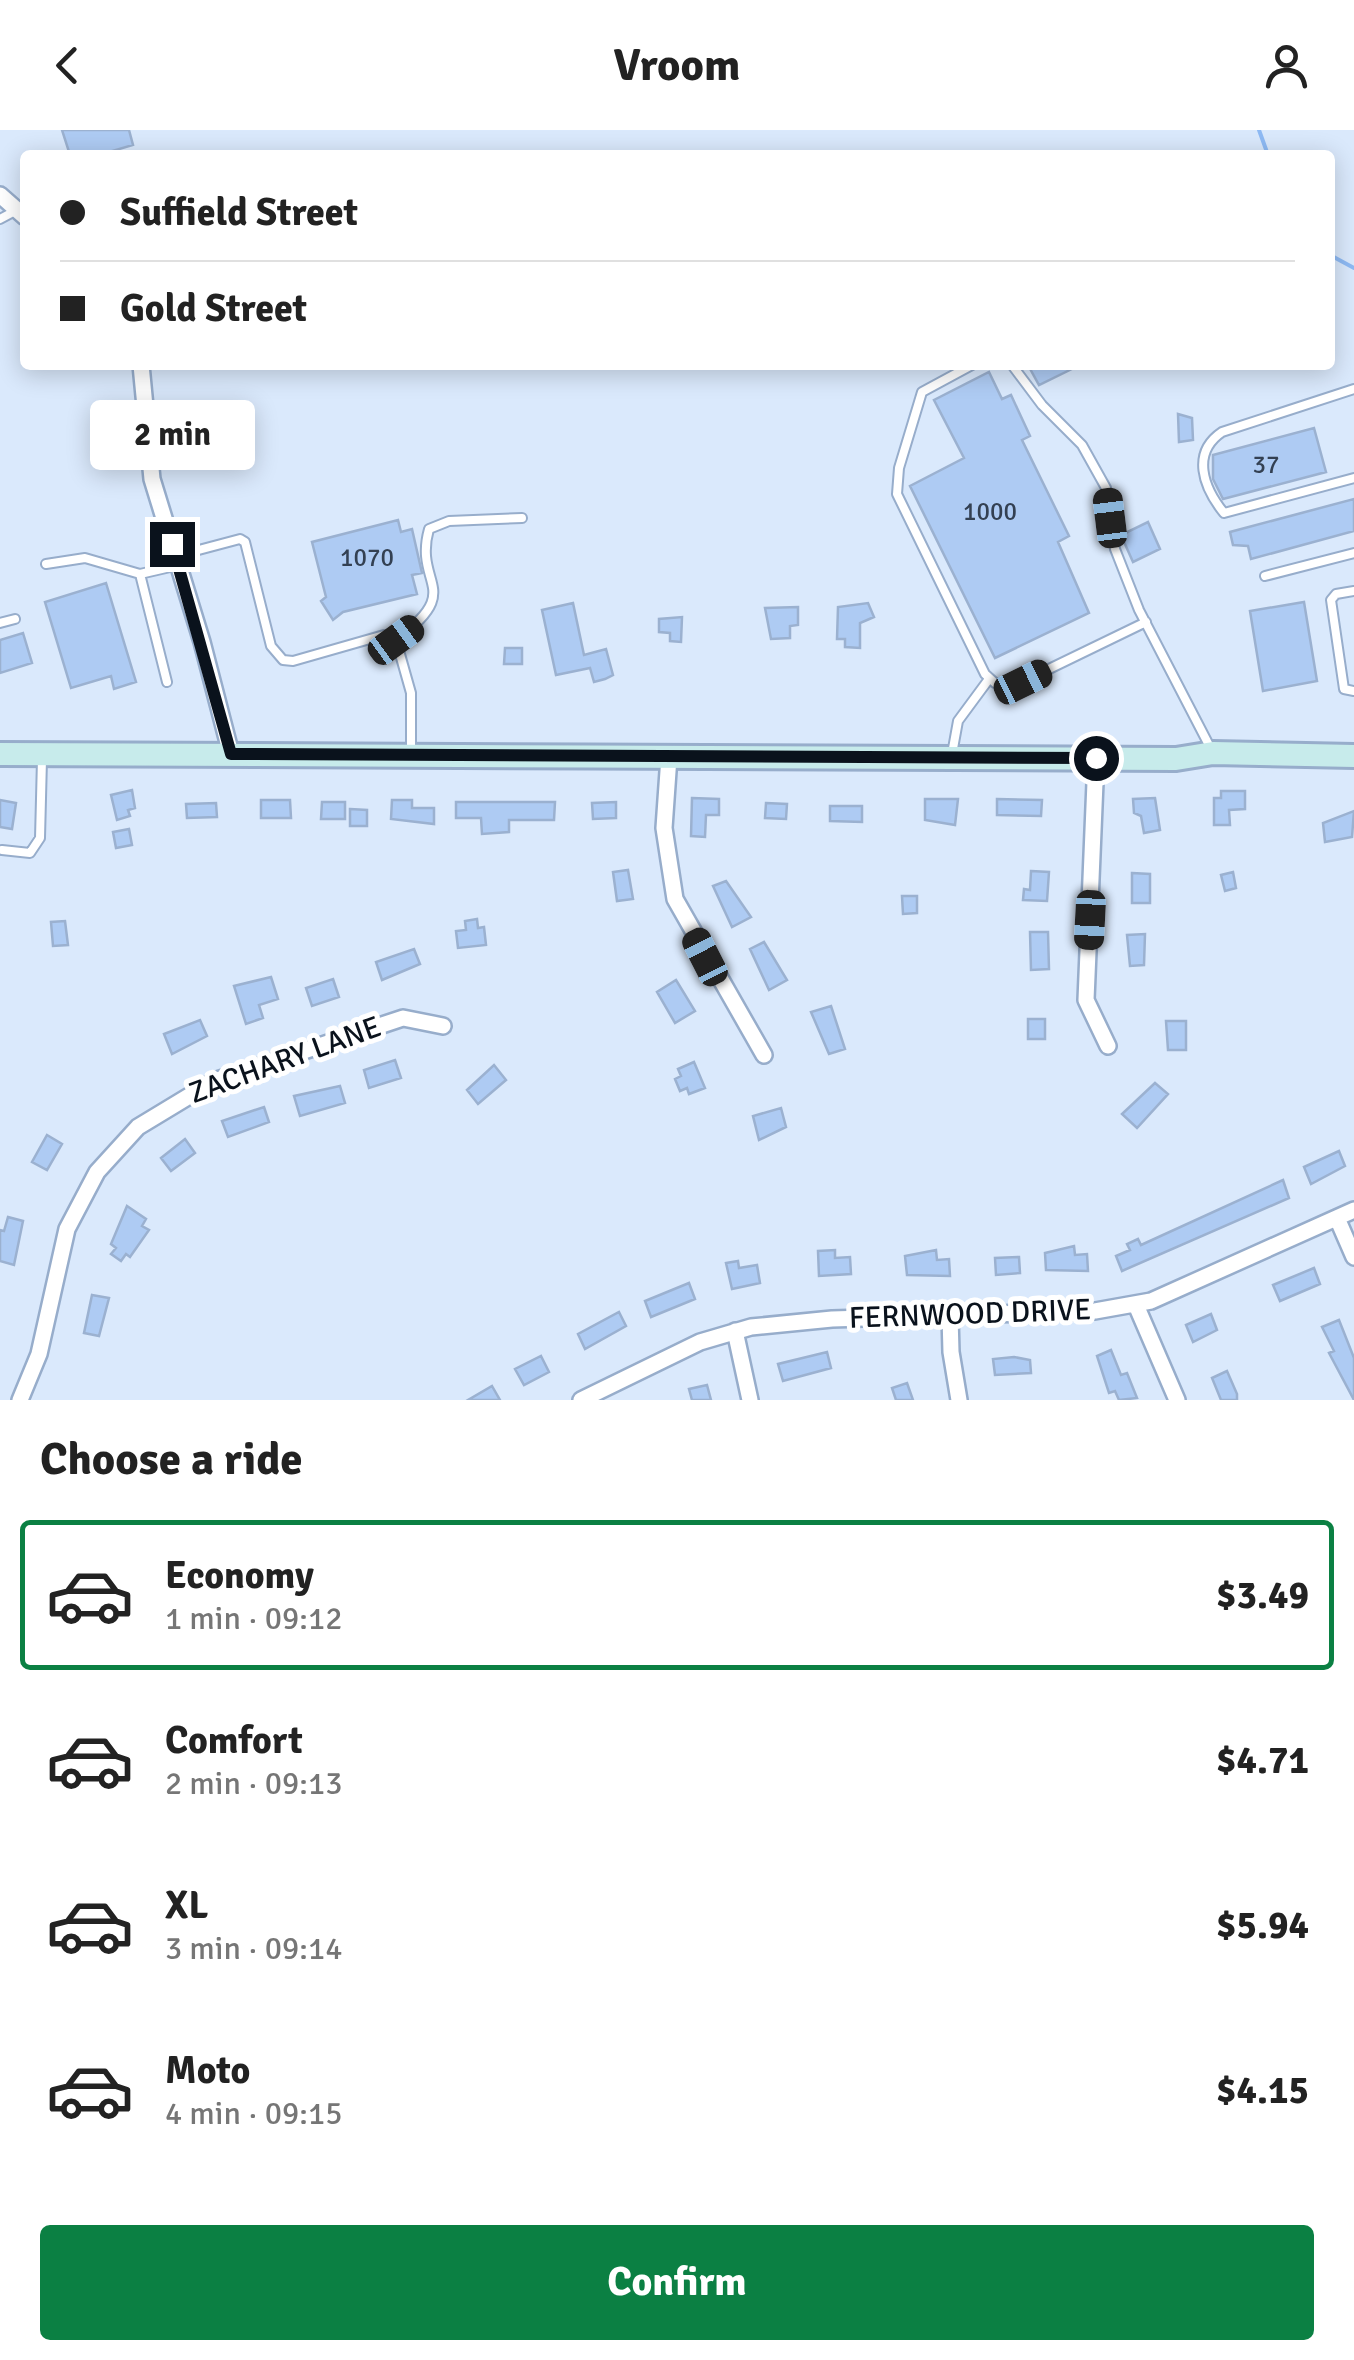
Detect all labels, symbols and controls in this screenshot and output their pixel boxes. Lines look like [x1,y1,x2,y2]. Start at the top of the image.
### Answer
icon: back [40,38,95,93]
text: Vroom [614,38,740,93]
icon: person [1259,38,1314,93]
text: Suffield Street [120,189,358,236]
text: Gold Street [120,285,307,332]
callout: 2 min [90,399,254,469]
text: 2 min [134,415,211,454]
house number: 37 [1252,449,1280,480]
car [1091,486,1129,550]
house number: 1000 [963,496,1017,527]
route end [150,522,195,567]
house number: 1070 [340,542,394,573]
car [363,610,429,670]
car [989,655,1057,709]
route start [1074,736,1119,781]
car [1073,889,1107,951]
car [678,923,732,991]
street label: ZACHARY LANE [184,1008,386,1112]
street label: FERNWOOD DRIVE [848,1291,1092,1337]
text: Choose a ride [40,1432,303,1487]
icon: car [45,1550,135,1640]
text: Economy [165,1552,314,1599]
text: $3.49 [1216,1572,1309,1619]
text: 1 min · 09:12 [165,1599,343,1638]
icon: car [45,1715,135,1805]
text: Comfort [165,1717,303,1764]
text: $4.71 [1216,1737,1309,1784]
text: 2 min · 09:13 [165,1764,343,1803]
icon: car [45,1880,135,1970]
text: XL [165,1882,208,1929]
text: $5.94 [1216,1902,1309,1949]
text: 3 min · 09:14 [165,1929,343,1968]
icon: car [45,2045,135,2135]
text: Moto [165,2047,250,2094]
text: $4.15 [1216,2067,1309,2114]
text: 4 min · 09:15 [165,2094,343,2133]
button: Confirm [40,2225,1314,2340]

